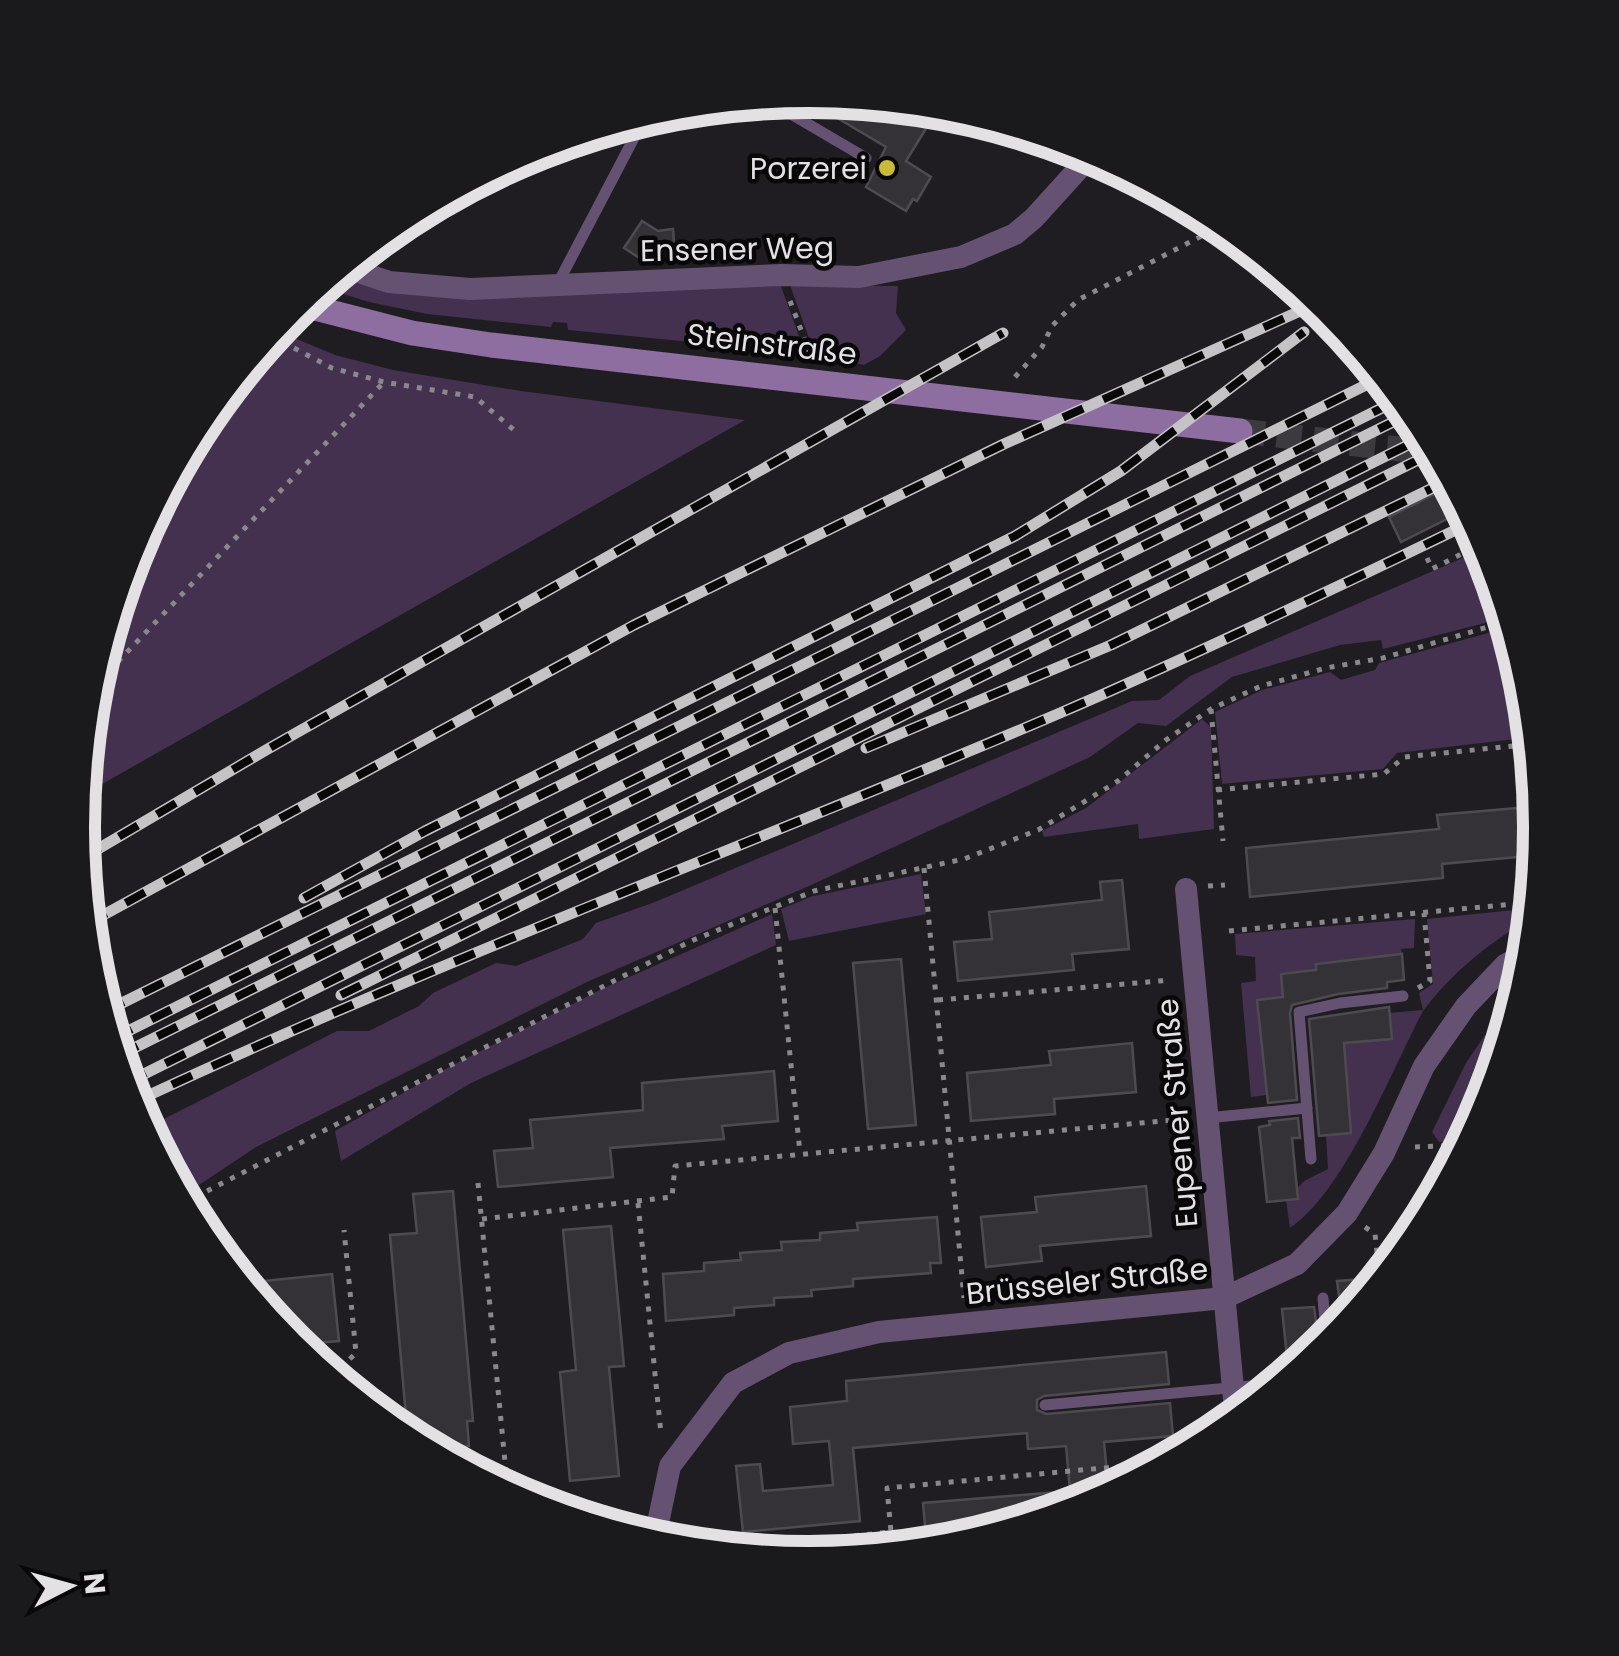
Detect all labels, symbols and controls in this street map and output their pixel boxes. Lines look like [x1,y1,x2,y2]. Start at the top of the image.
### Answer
place label: Porzerei [750,147,867,190]
marker: Porzerei [876,157,898,179]
street label: Ensener Weg [640,226,834,272]
street label: Steinstraße [685,312,859,376]
street label: Eupener Straße [1146,997,1208,1229]
street label: Brüsseler Straße [964,1247,1210,1315]
north arrow [20,1536,120,1636]
text: N [74,1571,115,1596]

